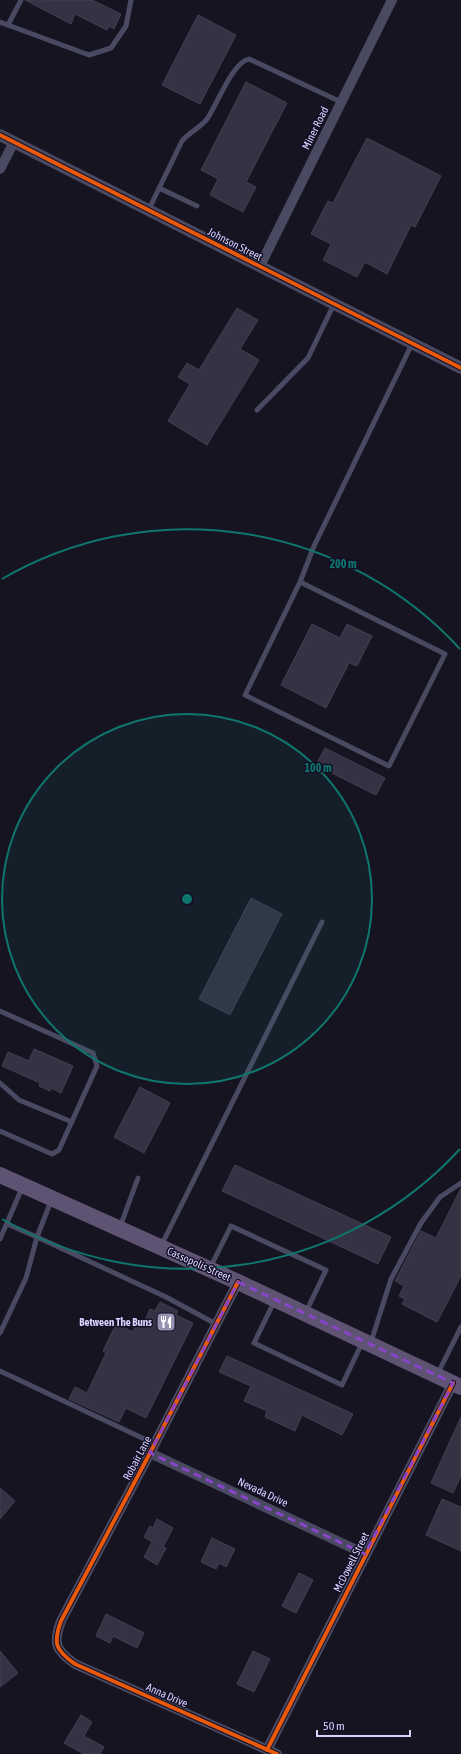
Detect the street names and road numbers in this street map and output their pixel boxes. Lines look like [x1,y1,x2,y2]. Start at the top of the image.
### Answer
street label: Miner Road [300,105,330,151]
street label: Johnson Street [206,225,264,263]
street label: Cassopolis Street [165,1245,233,1283]
street label: Robair Lane [120,1434,154,1482]
street label: Nevada Drive [236,1475,290,1509]
street label: McDowell Street [331,1530,371,1594]
street label: Anna Drive [144,1681,190,1709]

